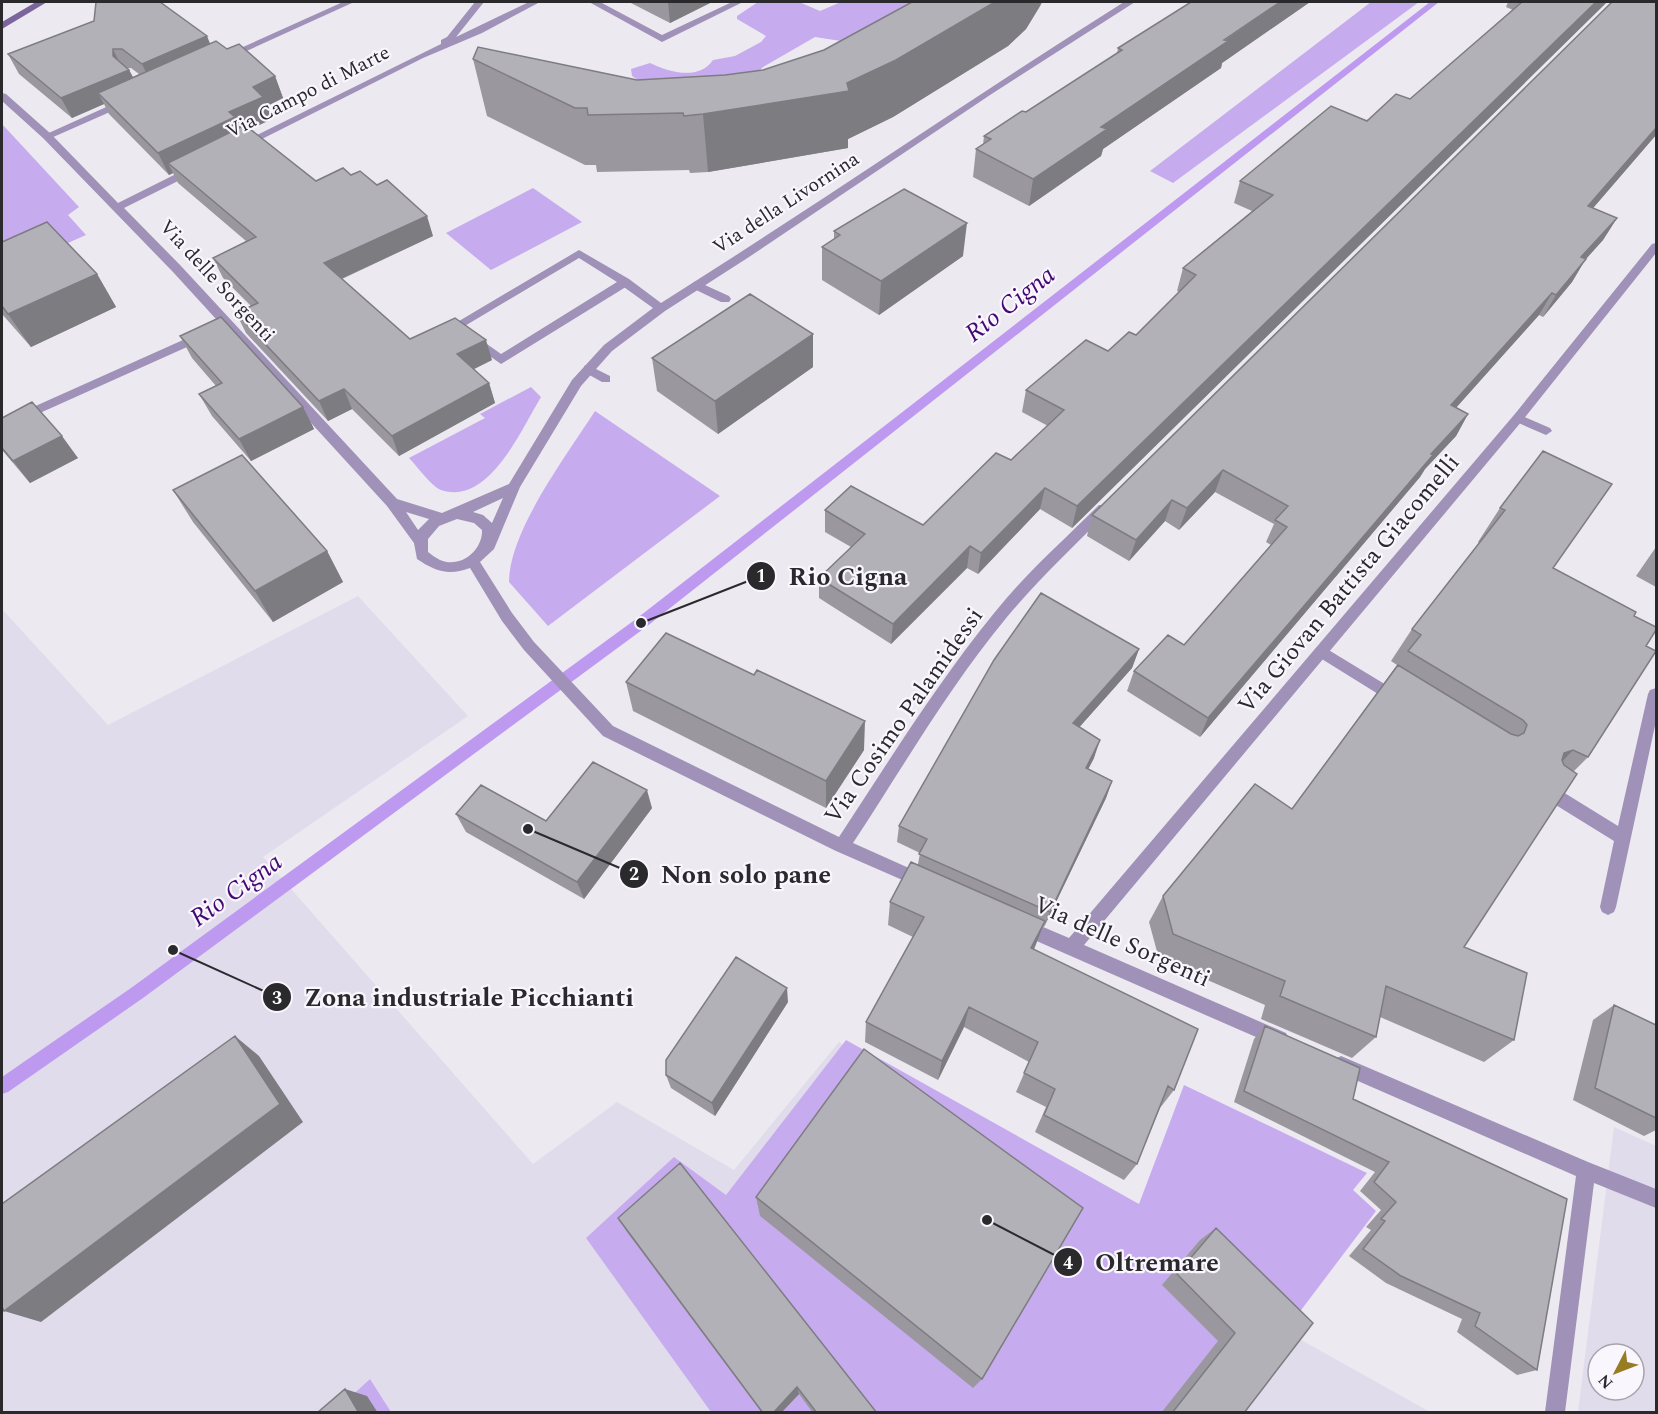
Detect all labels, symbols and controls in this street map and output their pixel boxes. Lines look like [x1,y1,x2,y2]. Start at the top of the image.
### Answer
street label: Via Campo di Marte [221,38,395,146]
street label: Via della Livornina [707,144,865,262]
street label: Via delle Sorgenti [152,213,282,349]
water label: Rio Cigna [956,256,1064,352]
street label: Via Giovan Battista Giacomelli [1229,446,1469,722]
callout: Rio Cigna [746,554,919,598]
text: Rio Cigna [789,557,908,597]
text: 1 [756,563,766,590]
street label: Via Cosimo Palamidessi [815,600,993,832]
water label: Rio Cigna [181,843,291,937]
callout: Non solo pane [619,852,844,896]
text: Non solo pane [661,855,831,895]
text: 2 [629,861,639,888]
street label: Via delle Sorgenti [1028,887,1216,997]
callout: Zona industriale Picchianti [262,975,646,1019]
text: Zona industriale Picchianti [304,978,634,1018]
text: 3 [272,985,282,1012]
callout: Oltremare [1053,1240,1231,1284]
text: Oltremare [1095,1243,1219,1283]
text: 4 [1063,1250,1073,1277]
north arrow [1586,1342,1646,1402]
text: N [1592,1368,1619,1394]

